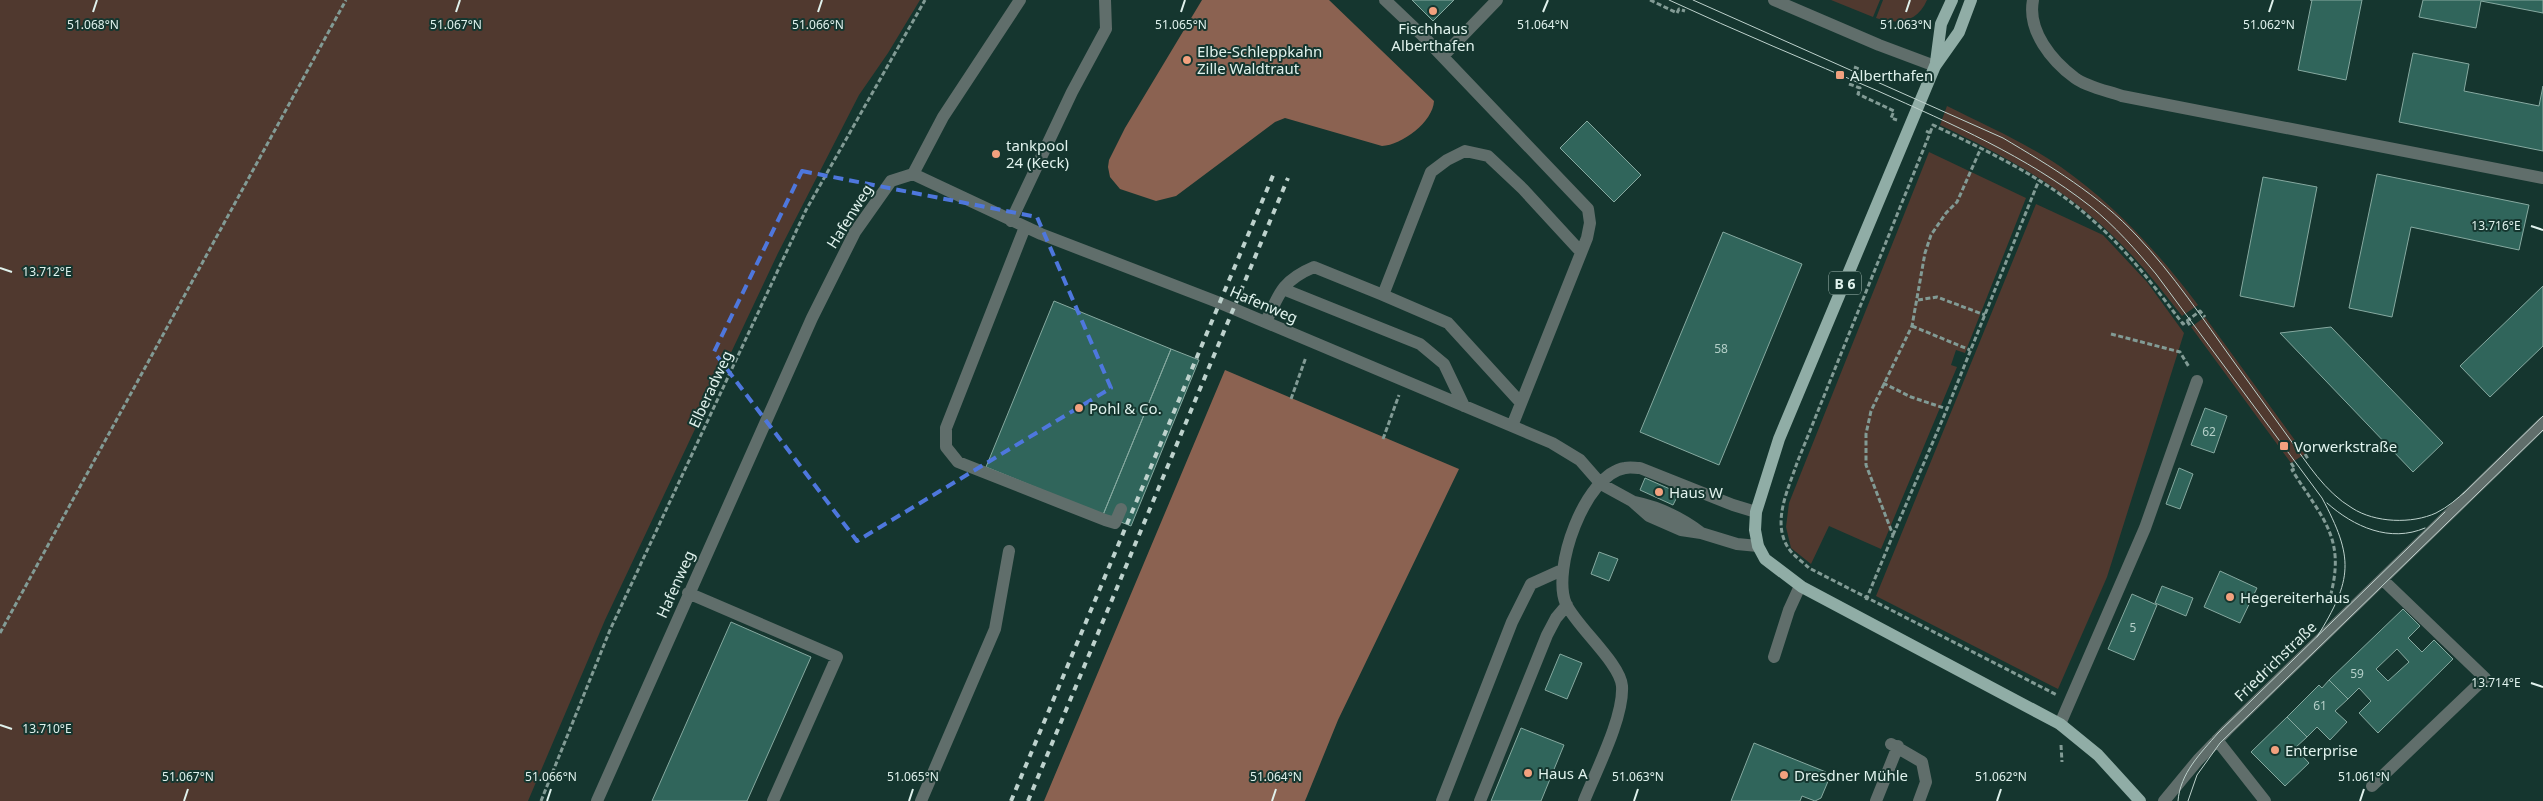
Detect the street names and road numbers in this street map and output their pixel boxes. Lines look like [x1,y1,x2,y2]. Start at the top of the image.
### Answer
street label: Hafenweg [821,180,877,252]
road number: B 6 [1829,272,1861,294]
street label: Hafenweg [1227,281,1301,327]
street label: Elberadweg [683,347,737,431]
street label: Hafenweg [651,547,699,621]
street label: Friedrichstraße [2230,617,2320,705]

